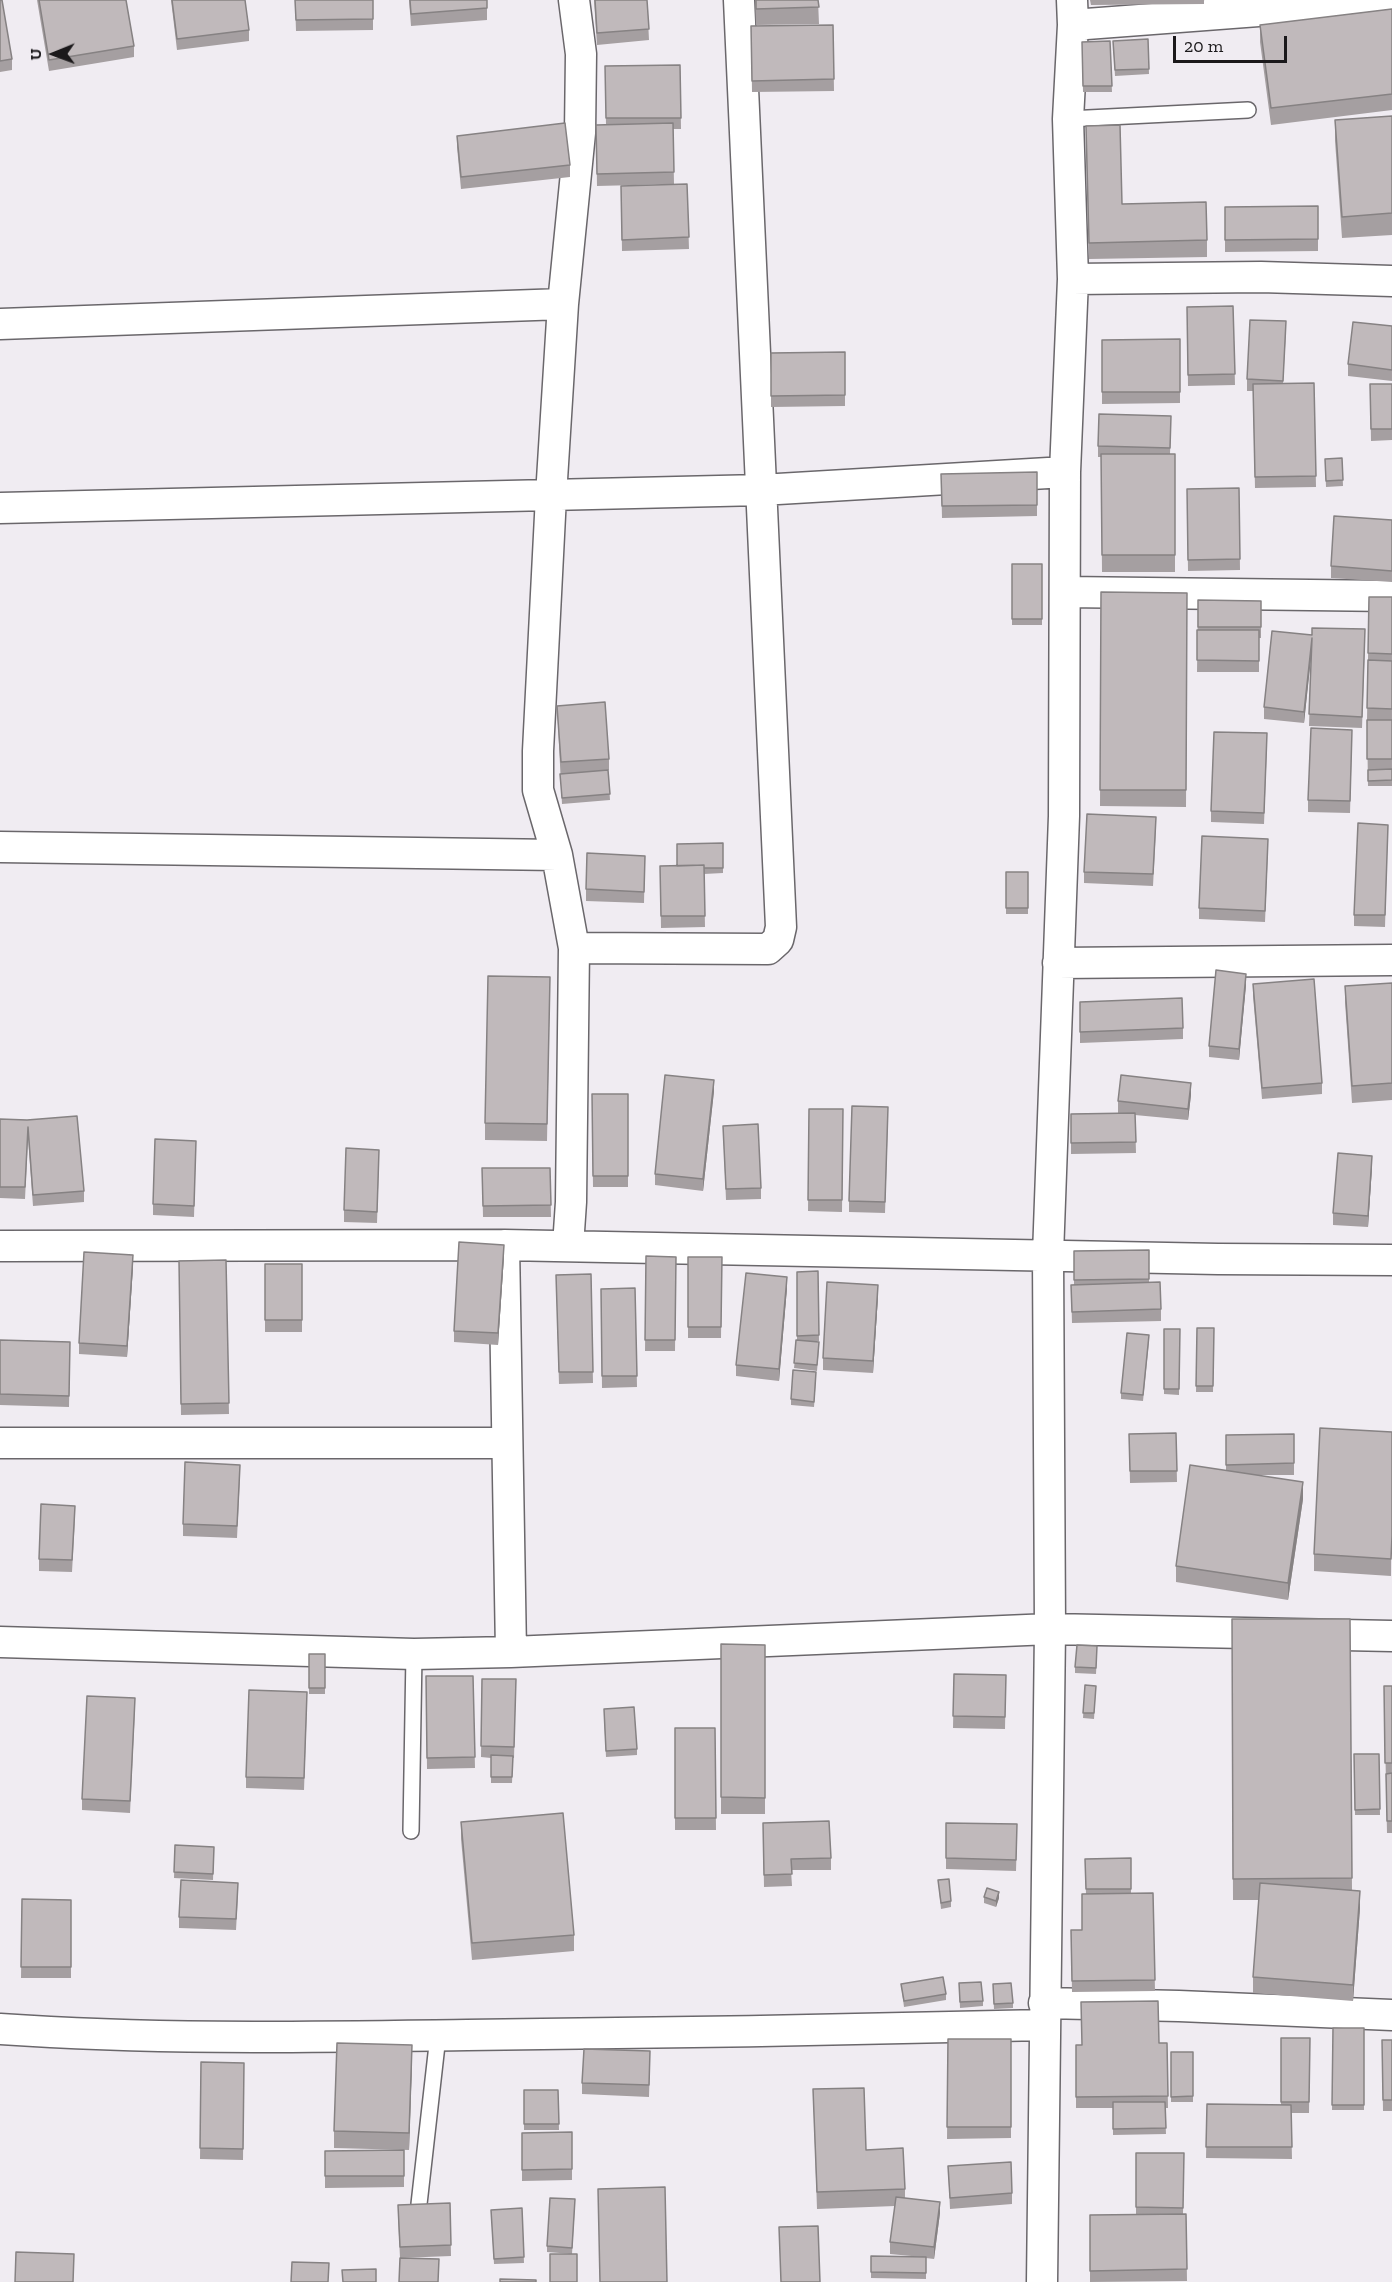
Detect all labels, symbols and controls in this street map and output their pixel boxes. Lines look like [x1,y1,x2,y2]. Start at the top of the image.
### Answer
north arrow [24,24,84,84]
scale bar [1176,24,1290,62]
text: 20 m [1184,35,1223,57]
text: U [26,48,45,60]

